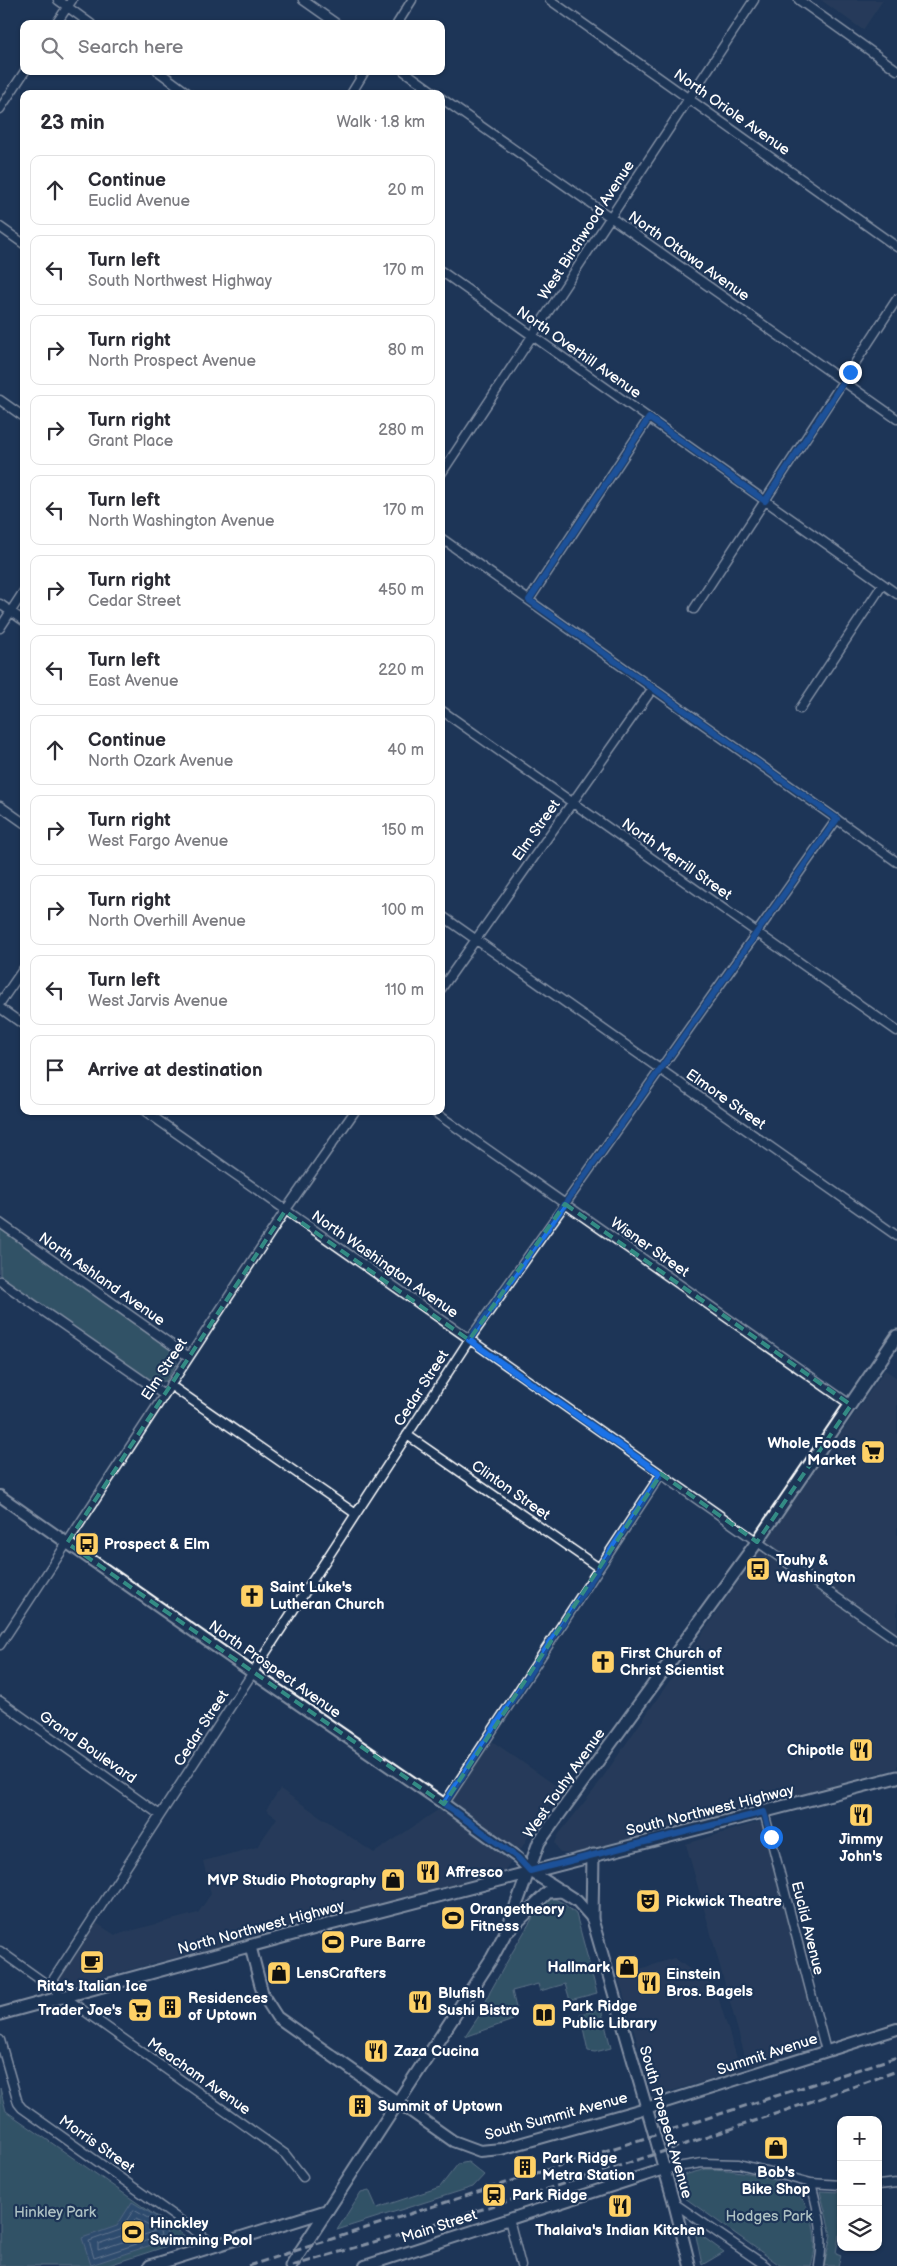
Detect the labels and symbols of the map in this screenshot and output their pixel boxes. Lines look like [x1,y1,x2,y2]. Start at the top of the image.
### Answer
street label: North Oriole Avenue [670,65,794,160]
street label: West Birchwood Avenue [534,157,639,304]
street label: North Ottawa Avenue [624,207,753,306]
street label: North Overhill Avenue [513,302,645,403]
route end [839,361,862,384]
street label: Elm Street [508,796,565,865]
street label: North Merrill Street [618,814,736,905]
street label: Elmore Street [682,1065,770,1134]
street label: North Washington Avenue [308,1206,462,1322]
street label: Wisner Street [607,1213,693,1282]
street label: North Ashland Avenue [35,1229,169,1330]
street label: Elm Street [137,1334,192,1404]
street label: Cedar Street [390,1346,453,1430]
place label: Whole Foods Market [768,1434,856,1470]
supermarket icon: Whole Foods Market [860,1439,886,1465]
street label: Clinton Street [468,1456,554,1525]
bus stop icon: Prospect & Elm [74,1531,100,1557]
place label: Prospect & Elm [104,1535,210,1554]
place label: Touhy & Washington [776,1551,856,1587]
bus stop icon: Touhy & Washington [745,1556,771,1582]
place label: Saint Luke's Lutheran Church [270,1578,384,1614]
church icon: Saint Luke's Lutheran Church [239,1583,265,1609]
street label: North Prospect Avenue [205,1616,345,1722]
place label: First Church of Christ Scientist [620,1644,724,1680]
church icon: First Church of Christ Scientist [590,1649,616,1675]
street label: Cedar Street [170,1686,233,1770]
street label: Grand Boulevard [35,1707,140,1788]
street label: West Touhy Avenue [519,1725,610,1842]
restaurant icon: Chipotle [848,1737,874,1763]
place label: Chipotle [787,1741,844,1760]
street label: South Northwest Highway [624,1780,796,1841]
restaurant icon: Jimmy John's [848,1802,874,1828]
route start [760,1826,783,1849]
place label: Jimmy John's [839,1830,883,1866]
restaurant icon: Affresco [415,1859,441,1885]
place label: Affresco [445,1863,504,1882]
shop icon: MVP Studio Photography [380,1867,406,1893]
place label: MVP Studio Photography [207,1871,376,1890]
street label: Euclid Avenue [787,1879,828,1977]
theatre icon: Pickwick Theatre [635,1888,661,1914]
place label: Pickwick Theatre [666,1892,782,1911]
street label: North Northwest Highway [176,1896,347,1959]
place label: Orangetheory Fitness [470,1900,564,1936]
sports icon: Orangetheory Fitness [440,1905,466,1931]
sports icon: Pure Barre [320,1929,346,1955]
place label: Pure Barre [350,1933,426,1952]
cafe icon: Rita's Italian Ice [79,1949,105,1975]
shop icon: Hallmark [614,1954,640,1980]
place label: Hallmark [548,1958,610,1977]
shop icon: LensCrafters [266,1960,292,1986]
place label: LensCrafters [296,1964,386,1983]
place label: Einstein Bros. Bagels [666,1965,753,2001]
restaurant icon: Einstein Bros. Bagels [636,1970,662,1996]
place label: Rita's Italian Ice [37,1977,148,1996]
place label: Blufish Sushi Bistro [438,1984,520,2020]
place label: Residences of Uptown [188,1989,268,2025]
restaurant icon: Blufish Sushi Bistro [407,1989,433,2015]
building icon: Residences of Uptown [157,1994,183,2020]
supermarket icon: Trader Joe's [127,1997,153,2023]
place label: Park Ridge Public Library [562,1997,657,2033]
place label: Trader Joe's [38,2001,122,2020]
library icon: Park Ridge Public Library [531,2002,557,2028]
street label: Summit Avenue [714,2029,820,2080]
street label: Meacham Avenue [143,2034,254,2119]
restaurant icon: Zaza Cucina [363,2038,389,2064]
place label: Zaza Cucina [394,2042,479,2061]
street label: South Prospect Avenue [635,2044,696,2201]
street label: South Summit Avenue [483,2088,630,2145]
building icon: Summit of Uptown [347,2093,373,2119]
place label: Summit of Uptown [378,2097,503,2116]
street label: Morris Street [55,2111,139,2178]
shop icon: Bob's Bike Shop [763,2135,789,2161]
place label: Park Ridge Metra Station [542,2149,635,2185]
building icon: Park Ridge Metra Station [512,2154,538,2180]
place label: Bob's Bike Shop [742,2163,811,2199]
station icon: Park Ridge [481,2182,507,2208]
place label: Park Ridge [512,2186,587,2205]
restaurant icon: Thalaiva's Indian Kitchen [607,2193,633,2219]
park label: Hinkley Park [14,2203,97,2222]
street label: Main Street [399,2205,480,2248]
park label: Hodges Park [725,2207,813,2226]
place label: Hinckley Swimming Pool [150,2214,252,2250]
sports icon: Hinckley Swimming Pool [120,2219,146,2245]
place label: Thalaiva's Indian Kitchen [535,2221,705,2240]

